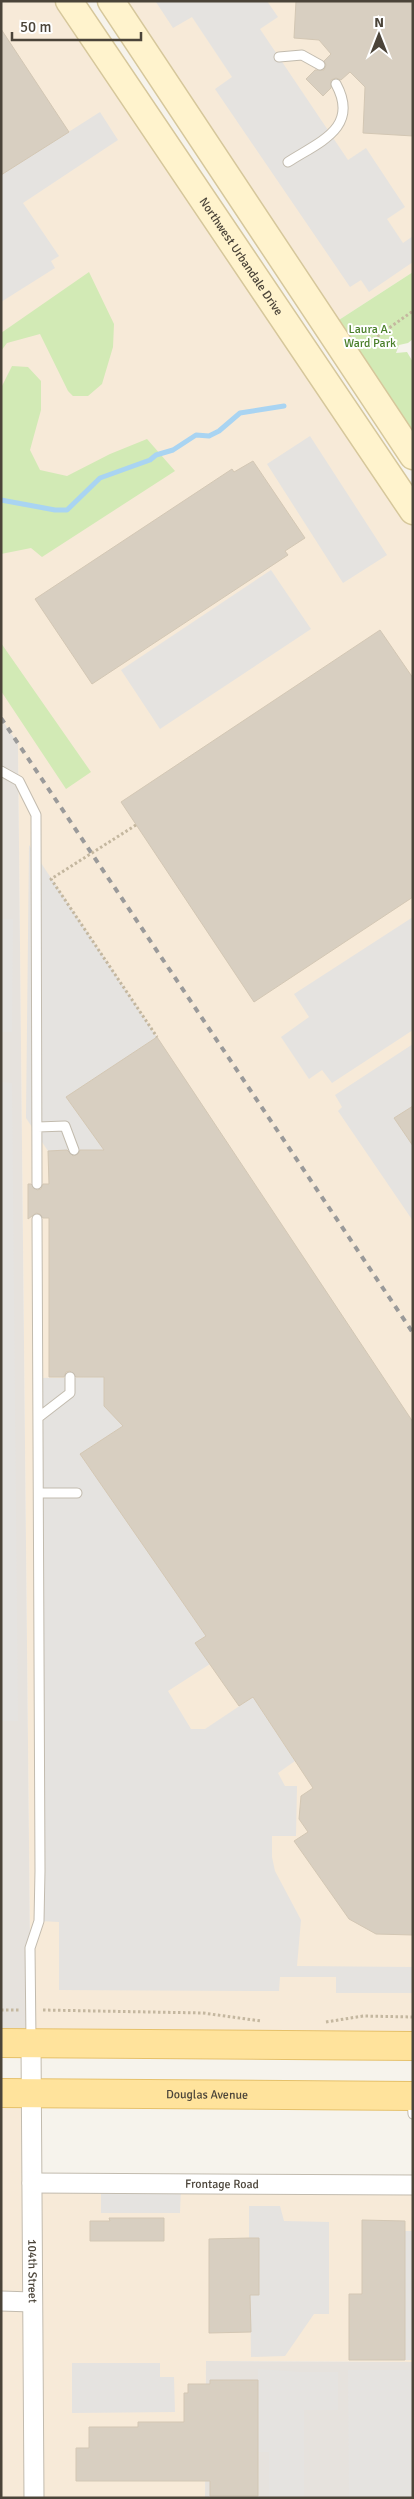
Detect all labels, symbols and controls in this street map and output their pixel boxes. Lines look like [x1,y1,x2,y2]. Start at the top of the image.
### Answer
scale bar [12,10,141,42]
north arrow [354,10,404,60]
text: N [374,14,384,31]
text: 50 m [20,18,51,36]
street label: Northwest Urbandale Drive [196,195,286,318]
park label: Laura A. Ward Park [344,322,396,351]
street label: Douglas Avenue [166,2087,248,2103]
street label: Frontage Road [185,2177,259,2192]
street label: 104th Street [24,2239,40,2303]

